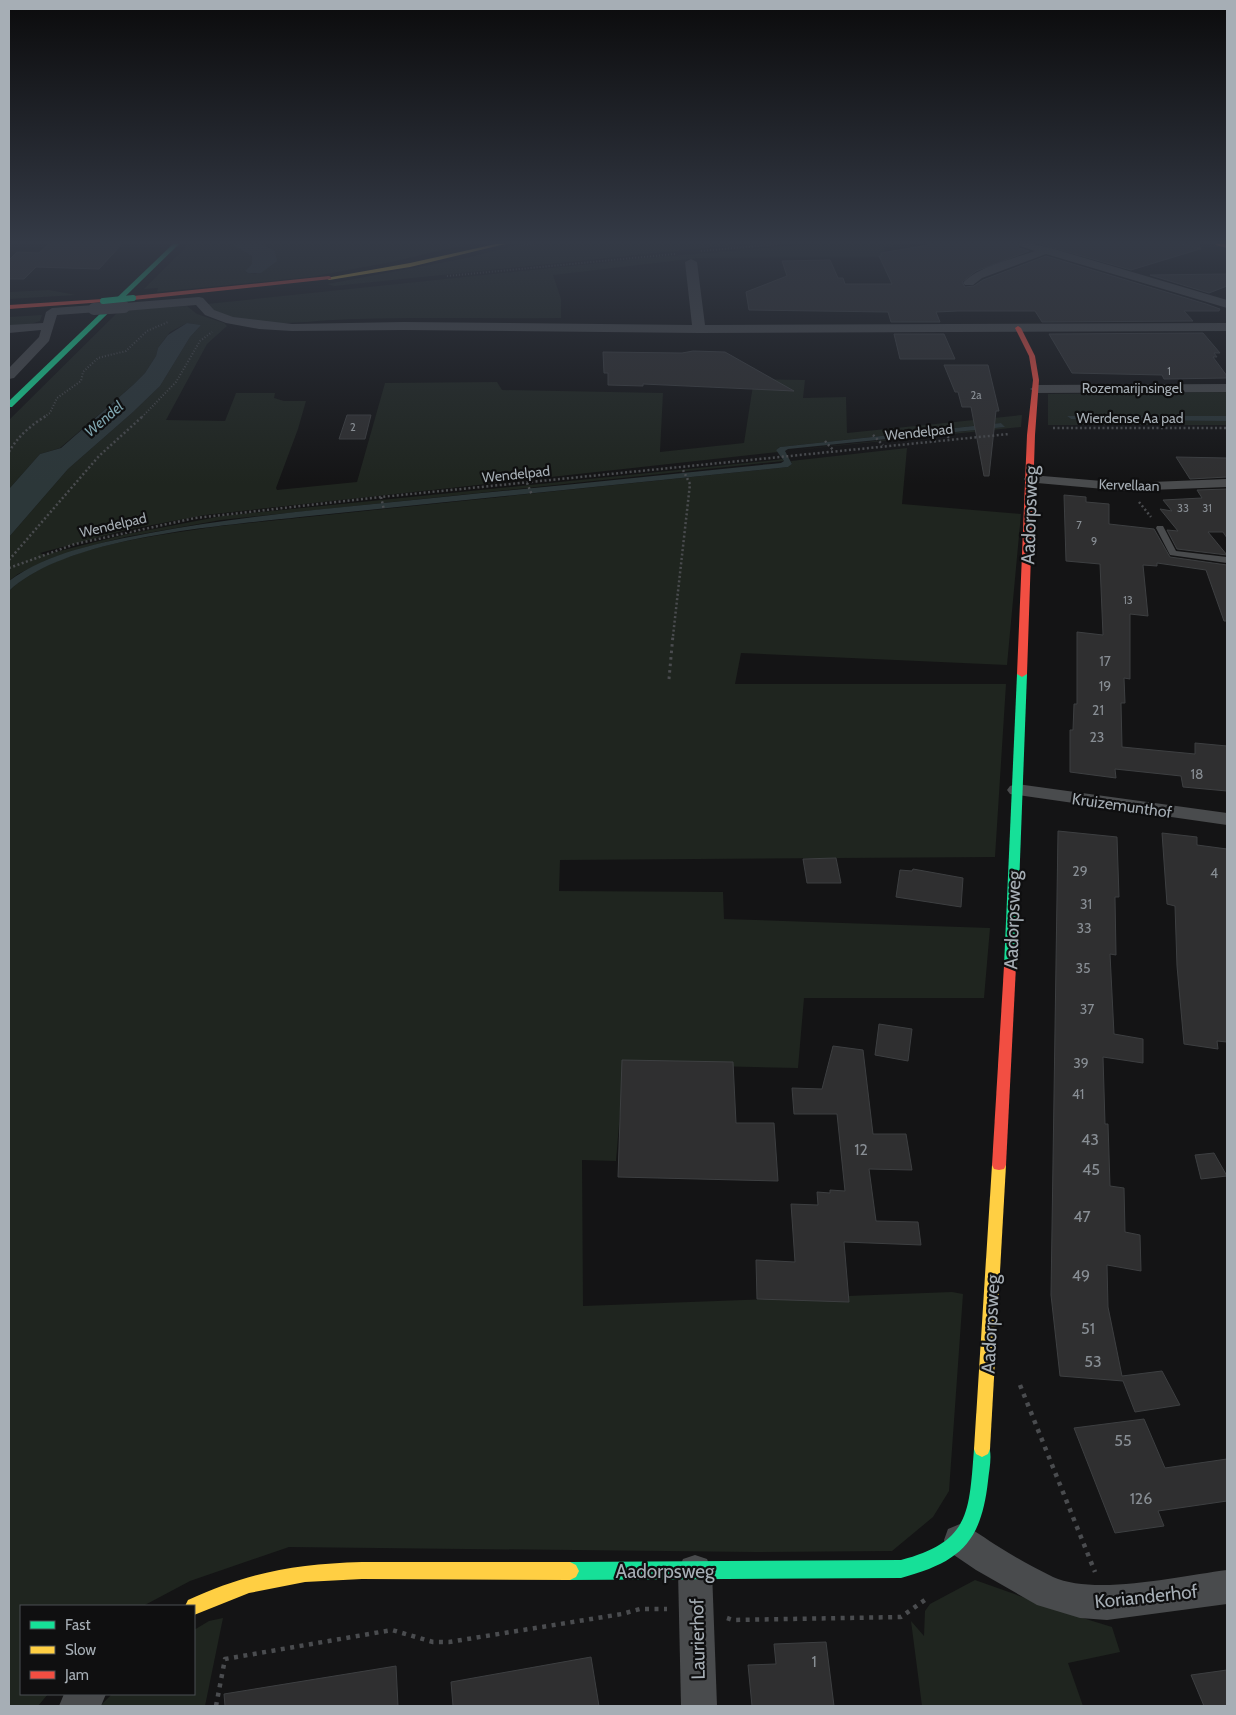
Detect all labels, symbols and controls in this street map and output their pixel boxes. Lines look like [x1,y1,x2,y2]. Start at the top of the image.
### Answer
house number: 1 [1167,364,1171,378]
street label: Rozemarijnsingel [1082,379,1183,397]
house number: 2a [970,388,982,402]
water label: Wendel [81,397,127,441]
street label: Wierdense Aa pad [1076,409,1184,427]
street label: Wendelpad [884,419,954,445]
house number: 2 [350,420,356,434]
street label: Wendelpad [481,461,551,487]
street label: Aadorpsweg [1016,465,1043,565]
street label: Kervellaan [1098,475,1160,495]
house number: 33 [1177,501,1189,515]
house number: 31 [1202,501,1212,515]
street label: Wendelpad [78,509,148,541]
house number: 7 [1076,518,1082,532]
house number: 9 [1091,534,1097,548]
house number: 13 [1123,593,1133,607]
house number: 17 [1099,652,1111,670]
house number: 19 [1099,677,1111,695]
house number: 21 [1092,701,1104,719]
house number: 23 [1090,728,1104,746]
house number: 18 [1190,765,1204,783]
street label: Kruizemunthof [1071,789,1174,822]
house number: 29 [1072,862,1088,880]
house number: 4 [1210,864,1218,882]
street label: Aadorpsweg [999,870,1026,970]
house number: 31 [1080,895,1092,913]
house number: 33 [1076,919,1092,937]
house number: 35 [1075,959,1091,977]
house number: 37 [1080,1000,1094,1018]
house number: 39 [1073,1054,1089,1072]
house number: 41 [1072,1085,1084,1103]
house number: 43 [1081,1130,1099,1149]
house number: 12 [854,1140,868,1159]
house number: 45 [1082,1160,1100,1179]
house number: 47 [1073,1207,1091,1226]
house number: 49 [1072,1266,1090,1285]
street label: Aadorpsweg [976,1273,1005,1374]
house number: 51 [1081,1319,1095,1338]
house number: 53 [1084,1352,1102,1371]
house number: 55 [1114,1431,1132,1450]
house number: 126 [1130,1489,1152,1508]
street label: Aadorpsweg [615,1560,715,1583]
street label: Korianderhof [1093,1580,1199,1613]
street label: Laurierhof [685,1597,710,1680]
legend [20,1605,195,1695]
text: Fast [65,1616,90,1634]
text: Slow [65,1641,96,1659]
house number: 1 [811,1652,817,1671]
text: Jam [64,1666,89,1684]

